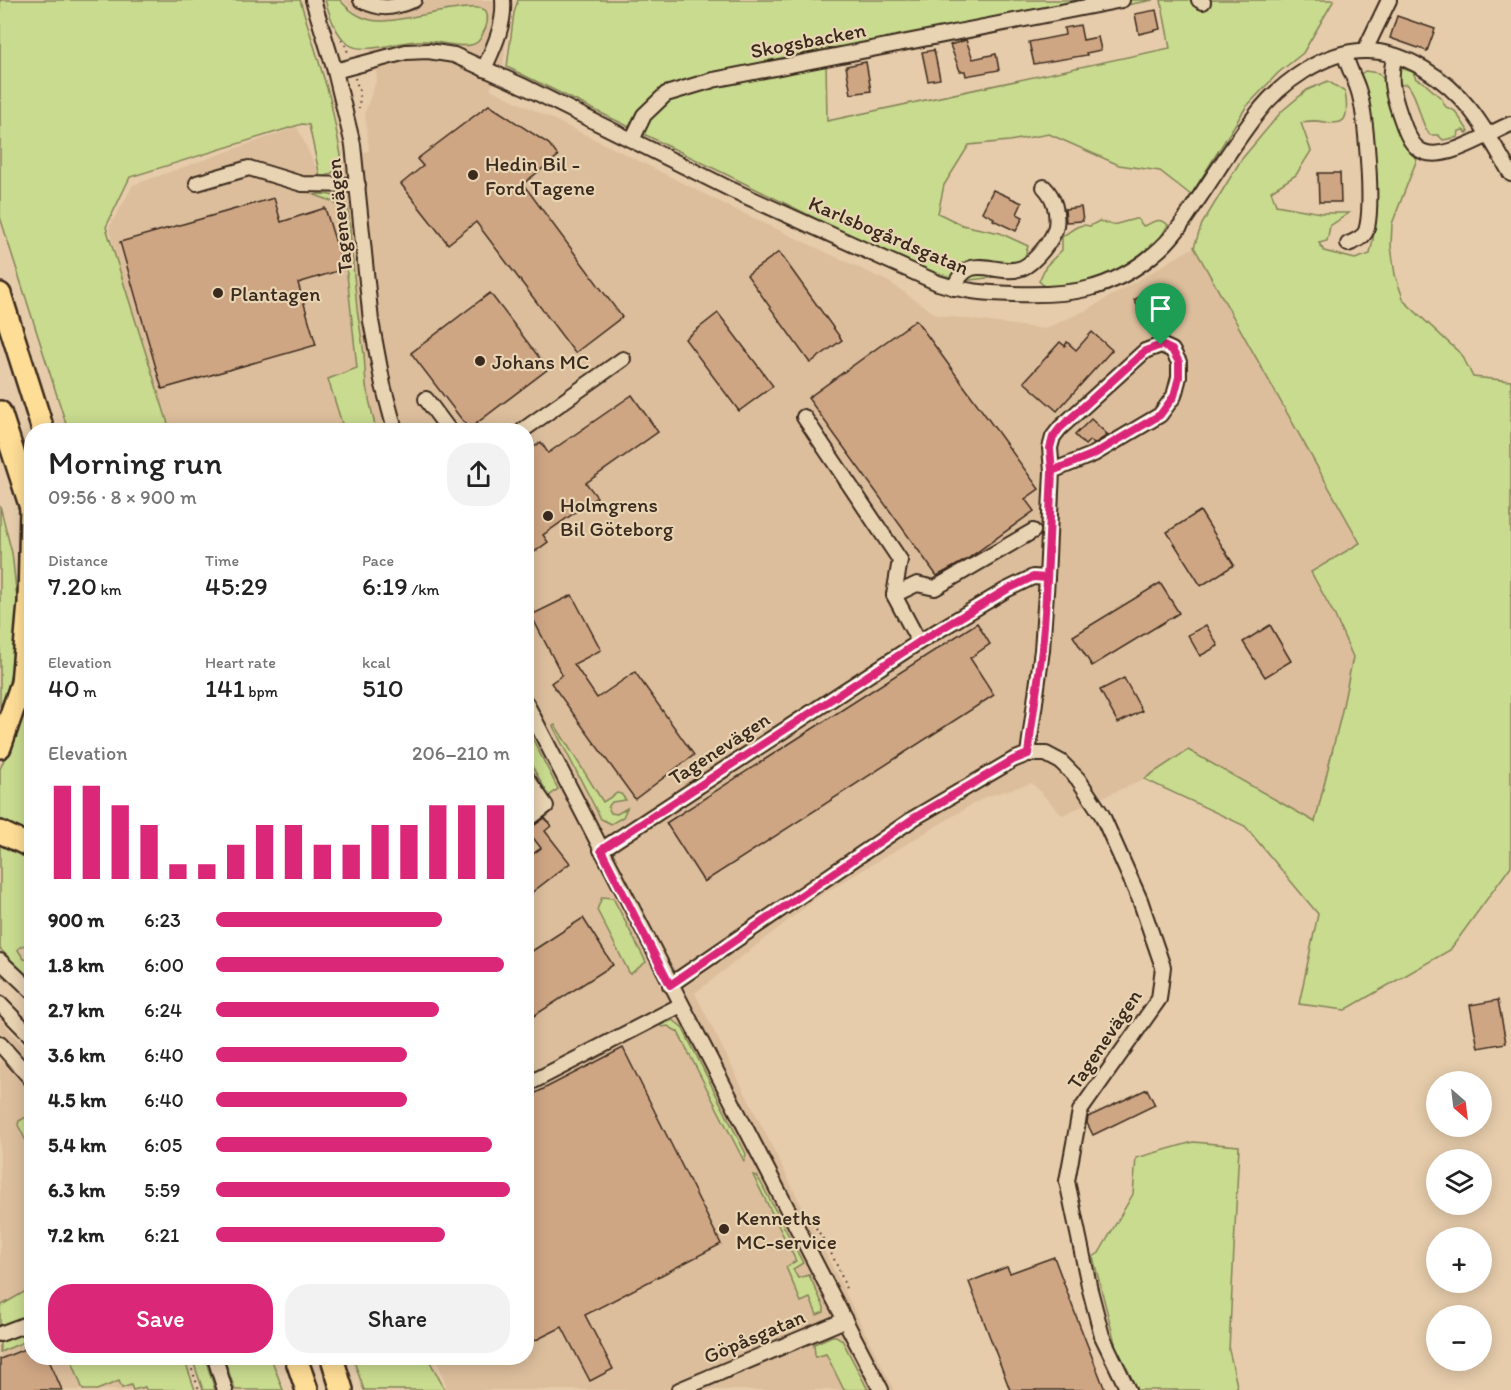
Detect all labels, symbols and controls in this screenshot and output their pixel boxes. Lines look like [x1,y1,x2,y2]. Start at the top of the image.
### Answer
street label: Skogsbacken [748,17,868,63]
place label: Hedin Bil - Ford Tagene [485,151,595,200]
street label: Tagenevägen [321,157,357,275]
marker: Hedin Bil - Ford Tagene [466,168,480,182]
street label: Karlsbogårdsgatan [805,190,973,280]
place label: Plantagen [230,281,320,306]
pin [1135,283,1186,345]
marker: Plantagen [211,286,225,300]
icon: arrive [1144,292,1177,325]
place label: Johans MC [492,349,590,374]
marker: Johans MC [473,354,487,368]
text: Morning run [48,443,223,482]
button: share [447,443,510,506]
text: 09:56 · 8 × 900 m [48,485,197,509]
place label: Holmgrens Bil Göteborg [560,492,674,541]
marker: Holmgrens Bil Göteborg [541,509,555,523]
text: Distance [48,551,108,570]
text: Time [205,551,239,570]
text: Pace [362,551,394,570]
text: 7.20 [48,570,97,602]
text: 45:29 [205,570,268,602]
text: 6:19 [362,570,408,602]
text: km [97,580,122,599]
text: /km [408,580,439,599]
text: Elevation [48,653,112,672]
text: Heart rate [205,653,276,672]
text: kcal [362,653,390,672]
text: 40 [48,672,80,704]
text: 141 [205,672,245,704]
text: 510 [362,672,404,704]
text: m [80,682,97,701]
text: bpm [245,682,278,701]
street label: Tagenevägen [664,706,774,790]
text: Elevation [48,741,127,765]
text: 206–210 m [412,741,510,765]
text: 900 m [48,908,104,932]
text: 6:23 [144,908,181,932]
text: 1.8 km [48,953,104,977]
text: 6:00 [144,953,184,977]
street label: Tagenevägen [1061,984,1147,1094]
text: 2.7 km [48,998,104,1022]
text: 6:24 [144,998,182,1022]
text: 3.6 km [48,1043,105,1067]
text: 6:40 [144,1043,184,1067]
north arrow [1426,1071,1492,1137]
map controls [1426,1071,1492,1371]
text: 4.5 km [48,1088,106,1112]
text: 6:40 [144,1088,184,1112]
text: 5.4 km [48,1133,106,1157]
text: 6:05 [144,1133,182,1157]
button: layers [1426,1149,1492,1215]
text: 6.3 km [48,1178,105,1202]
text: 5:59 [144,1178,180,1202]
place label: Kenneths MC-service [736,1205,837,1254]
marker: Kenneths MC-service [717,1222,731,1236]
text: 7.2 km [48,1223,104,1247]
text: 6:21 [144,1223,179,1247]
button: + [1426,1227,1492,1293]
button: Save [48,1284,273,1353]
button: Share [285,1284,510,1353]
street label: Göpåsgatan [700,1303,808,1369]
button: − [1426,1305,1492,1371]

